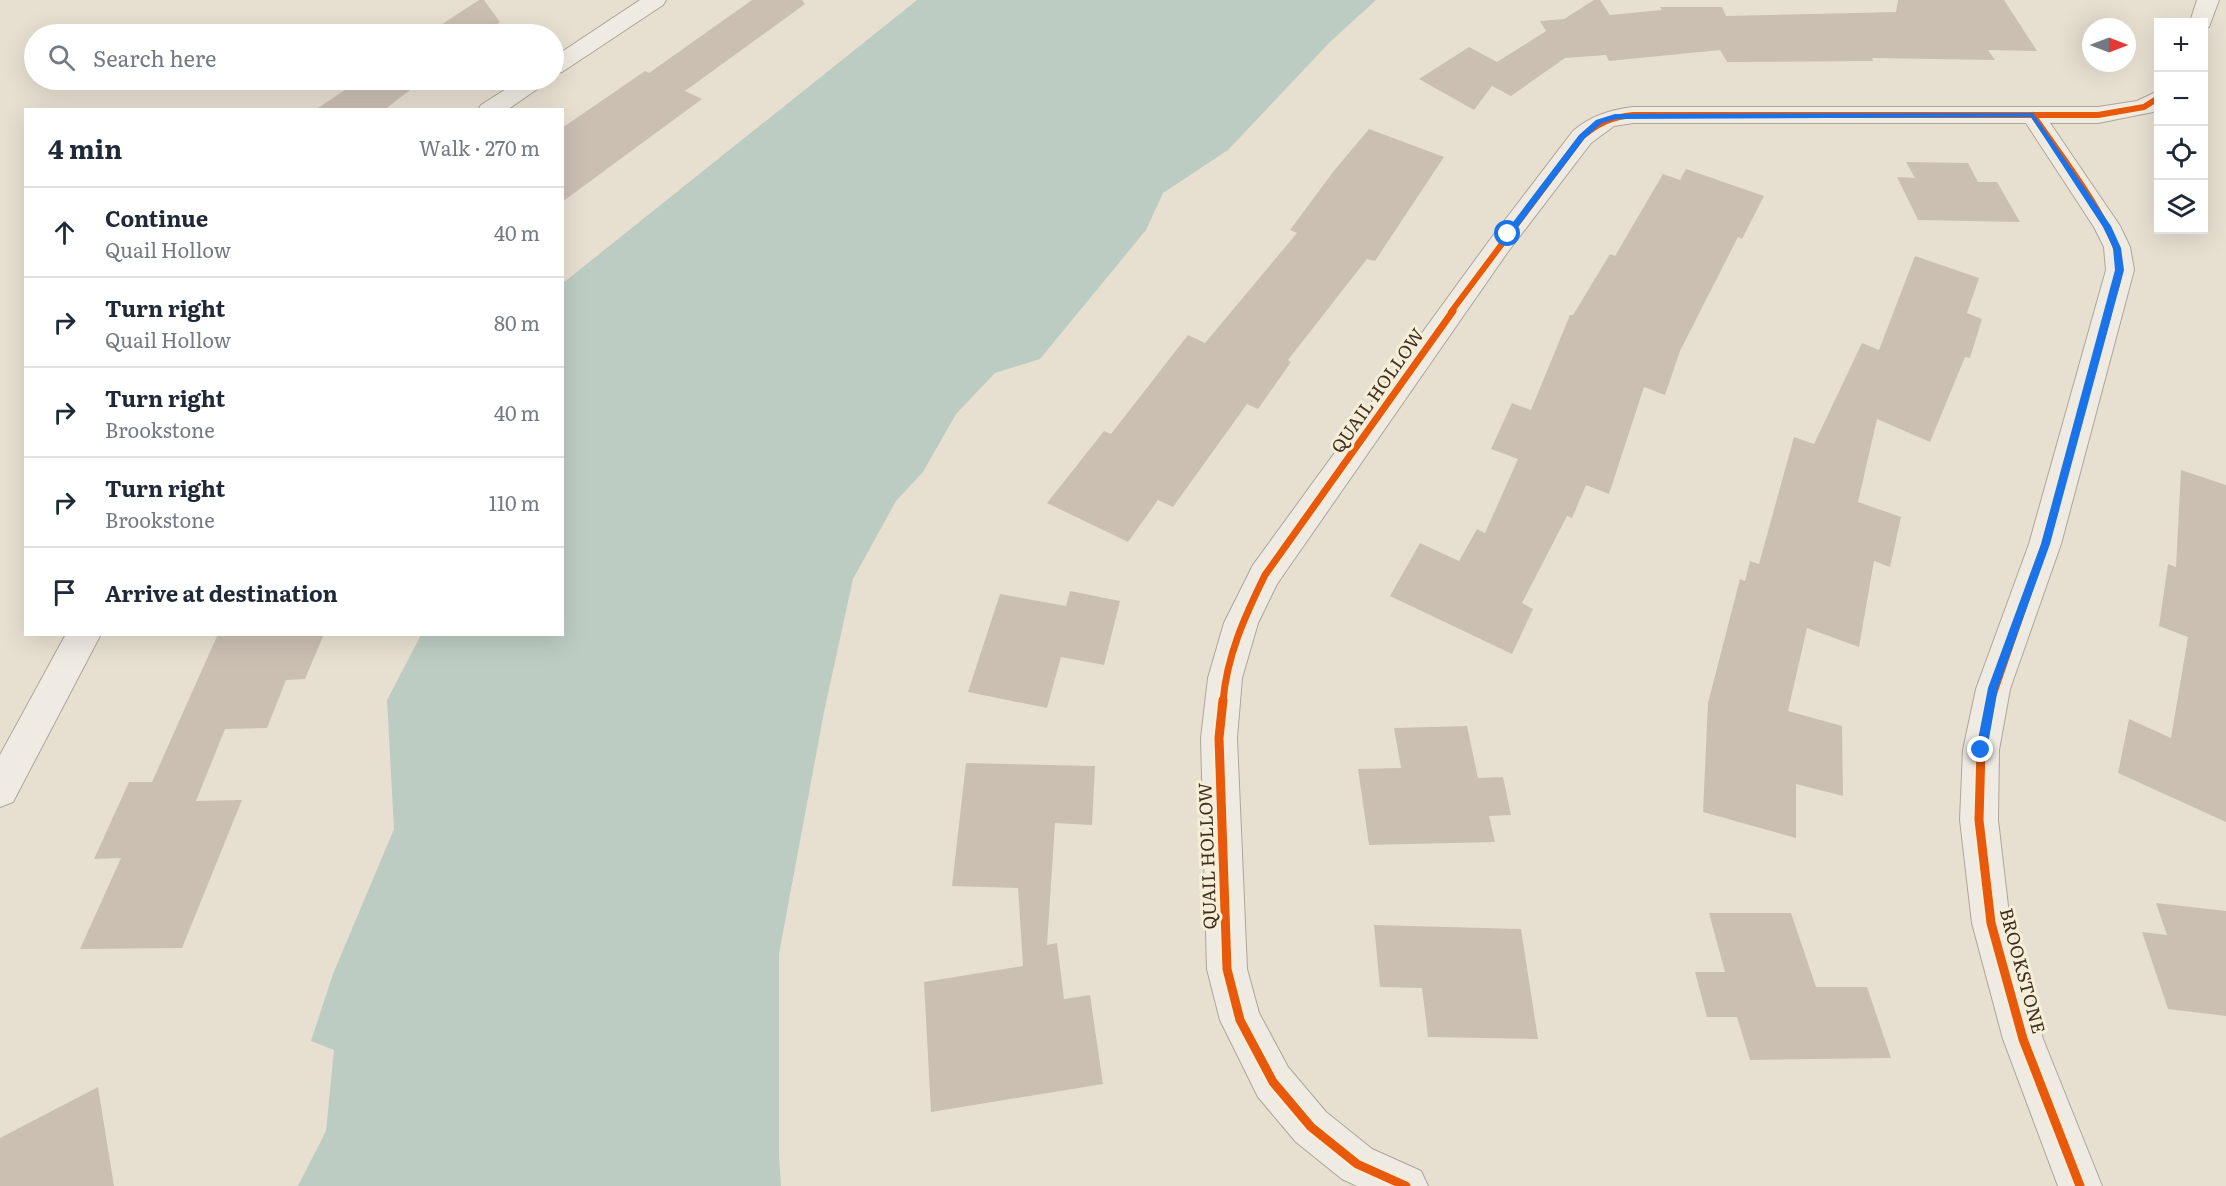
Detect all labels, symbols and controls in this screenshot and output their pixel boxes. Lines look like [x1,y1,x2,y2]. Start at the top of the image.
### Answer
north arrow [2082,18,2136,72]
map controls [2154,18,2208,234]
button: + [2154,18,2208,72]
search box [24,24,564,90]
icon: search [45,41,78,74]
text: Search here [93,41,216,74]
button: − [2154,72,2208,126]
button: locate [2154,126,2208,180]
text: 4 min [48,128,122,167]
text: Walk · 270 m [419,132,540,162]
button: layers [2154,180,2208,234]
text: Continue [105,201,208,234]
icon: ahead [48,216,81,249]
text: 40 m [494,217,540,247]
route start [1494,220,1520,246]
text: Quail Hollow [105,234,231,264]
text: Turn right [105,291,225,324]
icon: right [48,306,81,339]
text: 80 m [494,307,540,337]
street label: QUAIL HOLLOW [1324,322,1430,458]
text: Quail Hollow [105,324,231,354]
text: Turn right [105,381,225,414]
icon: right [48,396,81,429]
text: 40 m [494,397,540,427]
text: Brookstone [105,414,215,444]
text: Turn right [105,471,225,504]
icon: right [48,486,81,519]
text: 110 m [489,487,540,517]
text: Brookstone [105,504,215,534]
icon: arrive [48,576,81,609]
text: Arrive at destination [105,576,338,609]
route end [1967,736,1993,762]
street label: QUAIL HOLLOW [1190,782,1223,930]
street label: BROOKSTONE [1994,905,2053,1036]

